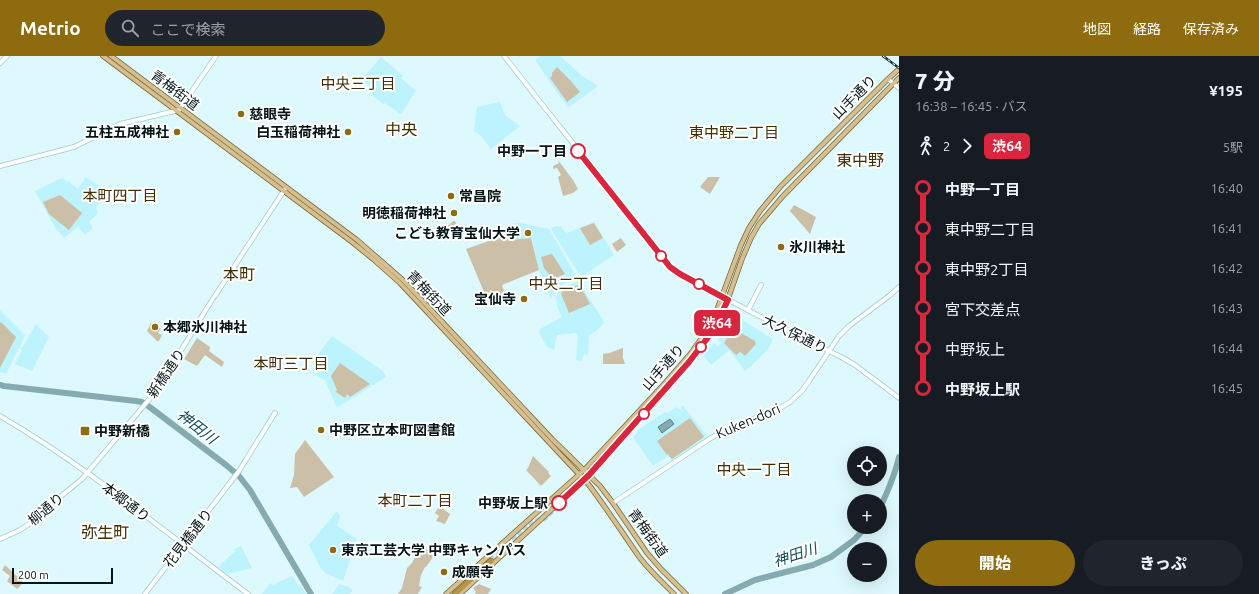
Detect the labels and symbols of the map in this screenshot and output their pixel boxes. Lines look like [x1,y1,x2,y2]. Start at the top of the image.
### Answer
street label: 青梅街道 [148,67,202,113]
street label: 山手通り [829,72,879,122]
district label: 中央三丁目 [320,75,396,92]
place label: 慈眼寺 [249,106,291,122]
marker: 慈眼寺 [236,109,246,119]
district label: 中央 [385,120,417,138]
place label: 五柱五成神社 [85,124,169,140]
place label: 白玉稲荷神社 [256,124,340,140]
district label: 東中野二丁目 [689,124,779,141]
marker: 五柱五成神社 [172,127,182,137]
marker: 白玉稲荷神社 [343,127,353,137]
place label: 中野一丁目 [497,143,567,159]
marker: 中野一丁目 [570,143,586,159]
district label: 東中野 [836,151,884,169]
district label: 本町四丁目 [82,187,158,204]
place label: 常昌院 [459,188,501,204]
marker: 常昌院 [446,191,456,201]
place label: 明徳稲荷神社 [362,205,446,221]
marker: 明徳稲荷神社 [449,208,459,218]
place label: こども教育宝仙大学 [394,225,520,241]
marker: こども教育宝仙大学 [523,228,533,238]
place label: 氷川神社 [789,239,845,255]
marker: 氷川神社 [776,242,786,252]
unlabelled marker [655,250,667,262]
district label: 本町 [223,265,255,283]
street label: 青梅街道 [404,267,454,319]
district label: 中央二丁目 [528,275,604,292]
unlabelled marker [693,278,705,290]
place label: 宝仙寺 [474,291,516,307]
marker: 宝仙寺 [519,294,529,304]
line badge: 渋64 [694,310,740,336]
street label: 大久保通り [760,311,830,357]
place label: 本郷氷川神社 [163,319,247,335]
marker: 本郷氷川神社 [150,322,160,332]
street label: 山手通り [638,341,688,393]
unlabelled marker [695,341,707,353]
street label: 新橋通り [144,345,188,401]
district label: 本町三丁目 [253,355,329,372]
street label: Kuken-dori [713,400,783,442]
water label: 神田川 [174,406,222,448]
unlabelled marker [638,408,650,420]
place label: 中野区立本町図書館 [329,422,455,438]
place label: 中野新橋 [94,423,150,439]
marker: 中野新橋 [79,425,91,437]
marker: 中野区立本町図書館 [316,425,326,435]
district label: 中央一丁目 [716,461,792,478]
street label: 本郷通り [99,479,153,525]
street label: 柳通り [25,489,67,529]
district label: 本町二丁目 [377,492,453,509]
place label: 中野坂上駅 [478,495,548,511]
marker: 中野坂上駅 [551,495,567,511]
street label: 花見橋通り [160,505,216,571]
street label: 青梅街道 [625,506,671,560]
district label: 弥生町 [81,523,129,541]
water label: 神田川 [771,539,821,570]
place label: 東京工芸大学 中野キャンパス [341,542,526,558]
marker: 東京工芸大学 中野キャンパス [328,545,338,555]
place label: 成願寺 [452,564,494,580]
scale bar [12,566,113,585]
marker: 成願寺 [439,567,449,577]

